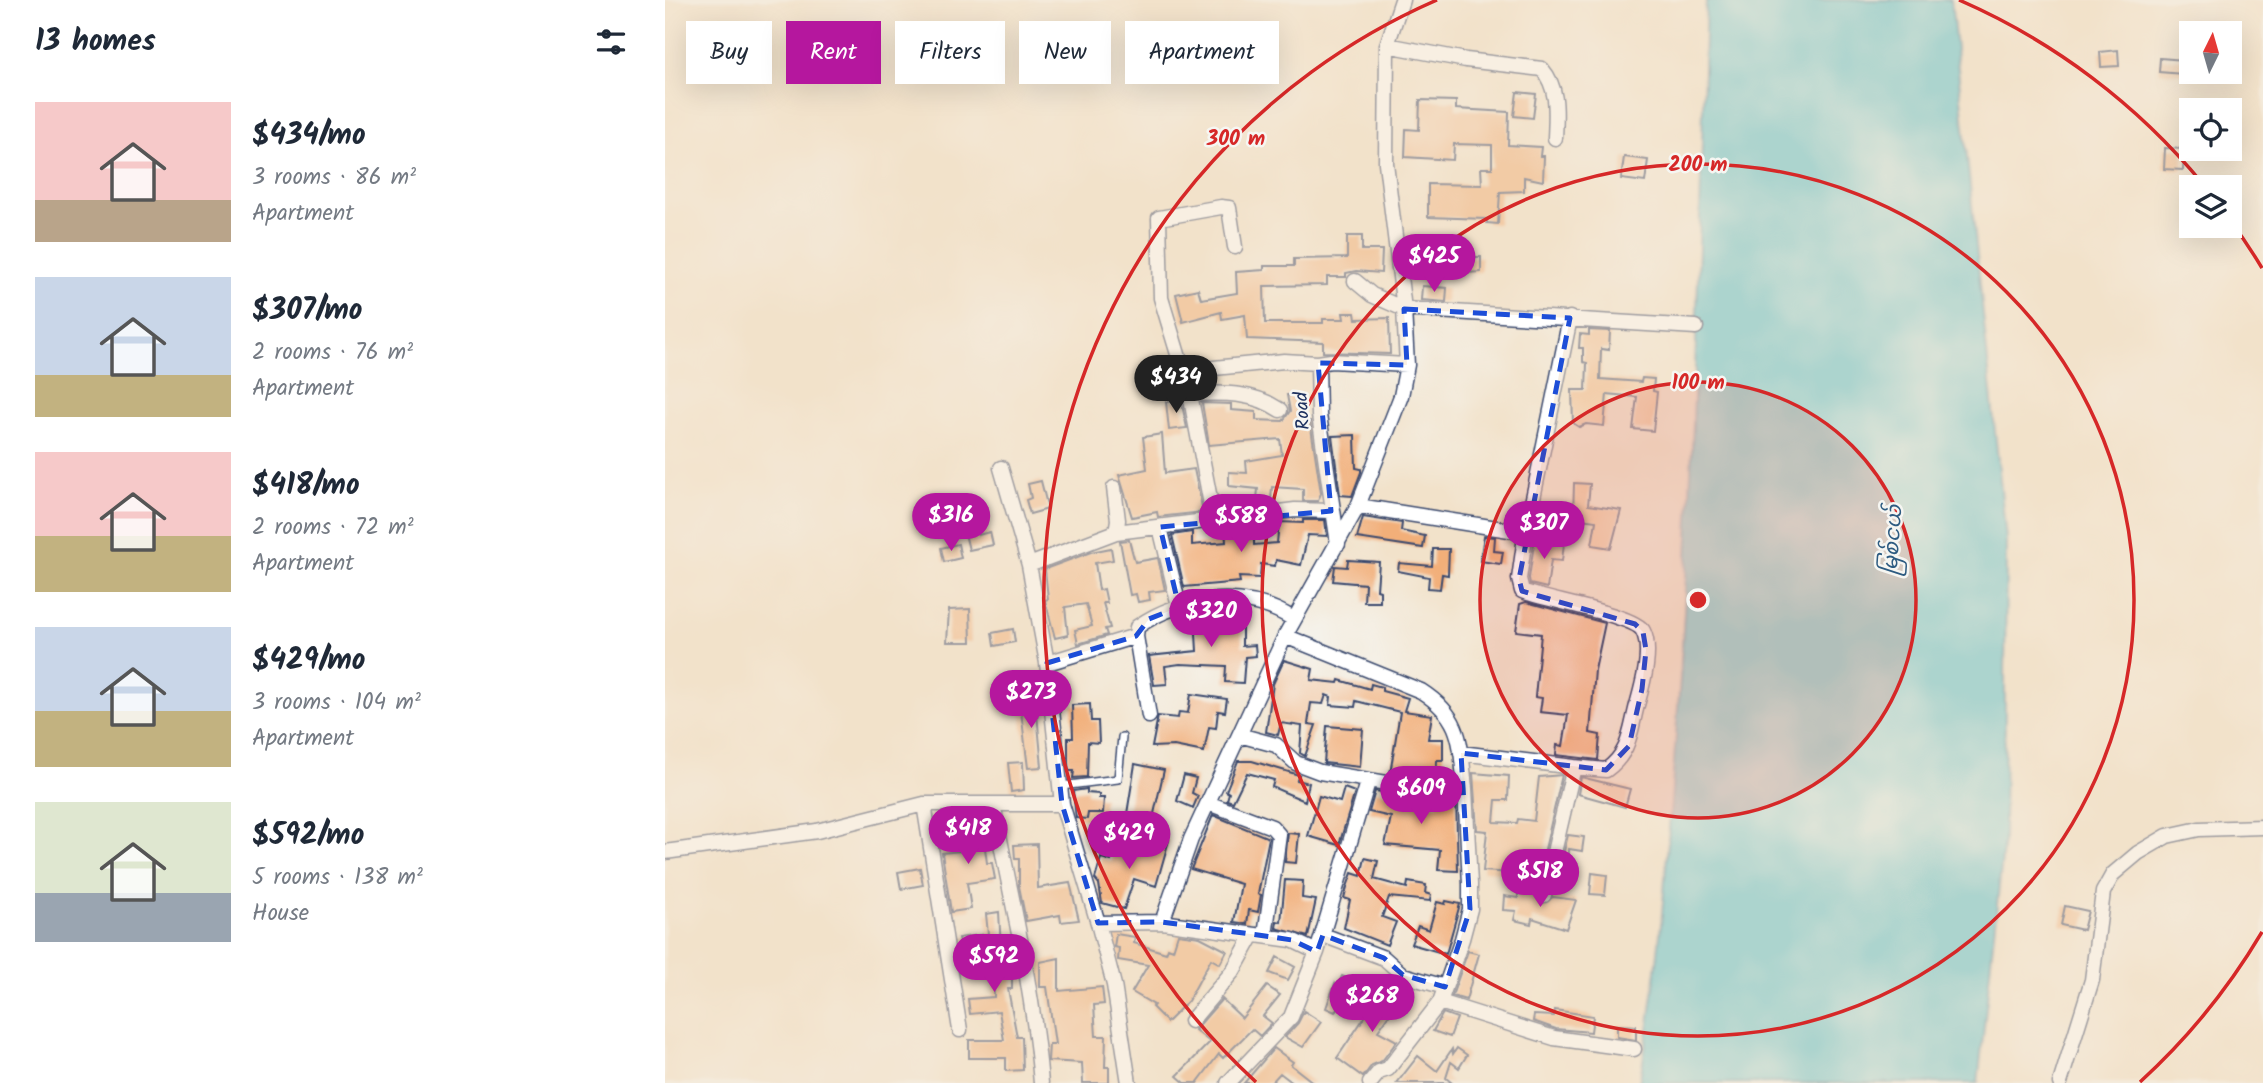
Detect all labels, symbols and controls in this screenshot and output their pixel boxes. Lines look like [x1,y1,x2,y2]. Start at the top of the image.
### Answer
text: 13 homes [35,18,156,66]
chip: Buy [686,21,772,84]
chip: Rent [786,21,881,84]
chip: Filters [895,21,1005,84]
chip: New [1019,21,1111,84]
chip: Apartment [1125,21,1279,84]
north arrow [2179,21,2242,84]
map controls [2179,21,2242,238]
icon: filters [592,23,630,61]
button: locate [2179,98,2242,161]
text: $434/mo [252,112,366,160]
text: 300 m [1206,123,1265,156]
icon: home [91,130,175,214]
text: 200 m [1668,149,1728,182]
text: 3 rooms · 86 m² [252,160,416,196]
button: layers [2179,175,2242,238]
text: Apartment [252,196,354,232]
pin: $425 [1393,234,1475,294]
text: $425 [1408,239,1460,275]
text: $307/mo [252,287,362,335]
icon: home [91,305,175,389]
text: 2 rooms · 76 m² [252,335,413,371]
pin: $434 [1135,356,1217,415]
text: $434 [1150,360,1202,396]
text: 100 m [1671,367,1725,400]
text: Apartment [252,371,354,407]
street label: Road [1287,390,1319,431]
text: $418/mo [252,462,360,510]
icon: home [91,480,175,564]
pin: $316 [910,494,992,553]
pin: $588 [1200,494,1282,554]
text: $316 [928,498,974,534]
text: $588 [1215,499,1267,535]
pin: $307 [1503,502,1585,561]
water label: မြစ်ငယ် [1875,502,1913,576]
text: $307 [1520,506,1568,542]
text: 2 rooms · 72 m² [252,510,414,546]
text: Apartment [252,546,354,582]
centre of rings [1686,588,1710,612]
pin: $320 [1170,590,1252,649]
text: $320 [1185,594,1237,630]
text: $429/mo [252,637,366,685]
icon: home [91,655,175,739]
pin: $273 [990,670,1072,730]
text: $273 [1006,675,1056,711]
text: 3 rooms · 104 m² [252,685,421,721]
text: Apartment [252,721,354,757]
pin: $609 [1380,766,1462,826]
text: $609 [1396,771,1446,807]
pin: $418 [927,806,1009,866]
text: $418 [945,811,991,847]
text: $592/mo [252,812,364,860]
pin: $429 [1088,812,1170,871]
text: $429 [1103,816,1155,852]
icon: home [91,830,175,914]
pin: $518 [1499,850,1581,909]
text: $518 [1517,854,1563,890]
text: 5 rooms · 138 m² [252,860,423,896]
text: House [252,896,309,932]
pin: $592 [953,934,1035,994]
text: $592 [969,939,1019,975]
pin: $268 [1331,974,1413,1034]
text: $268 [1345,979,1399,1015]

